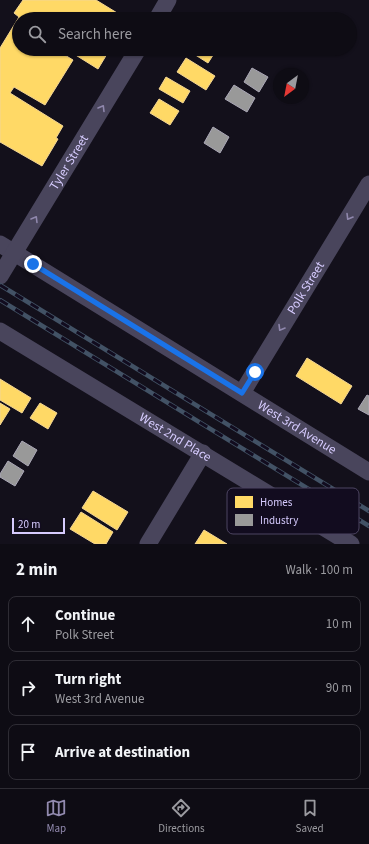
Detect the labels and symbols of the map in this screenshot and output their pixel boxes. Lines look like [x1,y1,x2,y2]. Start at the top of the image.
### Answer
north arrow [273,68,309,104]
one-way arrow [98,105,105,112]
street label: Tyler Street [45,131,93,194]
one-way arrow [346,213,353,220]
one-way arrow [30,216,37,223]
route end [24,255,42,273]
street label: Polk Street [283,257,329,318]
one-way arrow [279,324,286,331]
route start [246,363,264,381]
street label: West 3rd Avenue [254,396,340,459]
street label: West 2nd Place [136,408,215,466]
legend [227,488,359,534]
text: Homes [260,495,293,510]
text: Industry [260,513,298,528]
scale bar [12,516,65,535]

